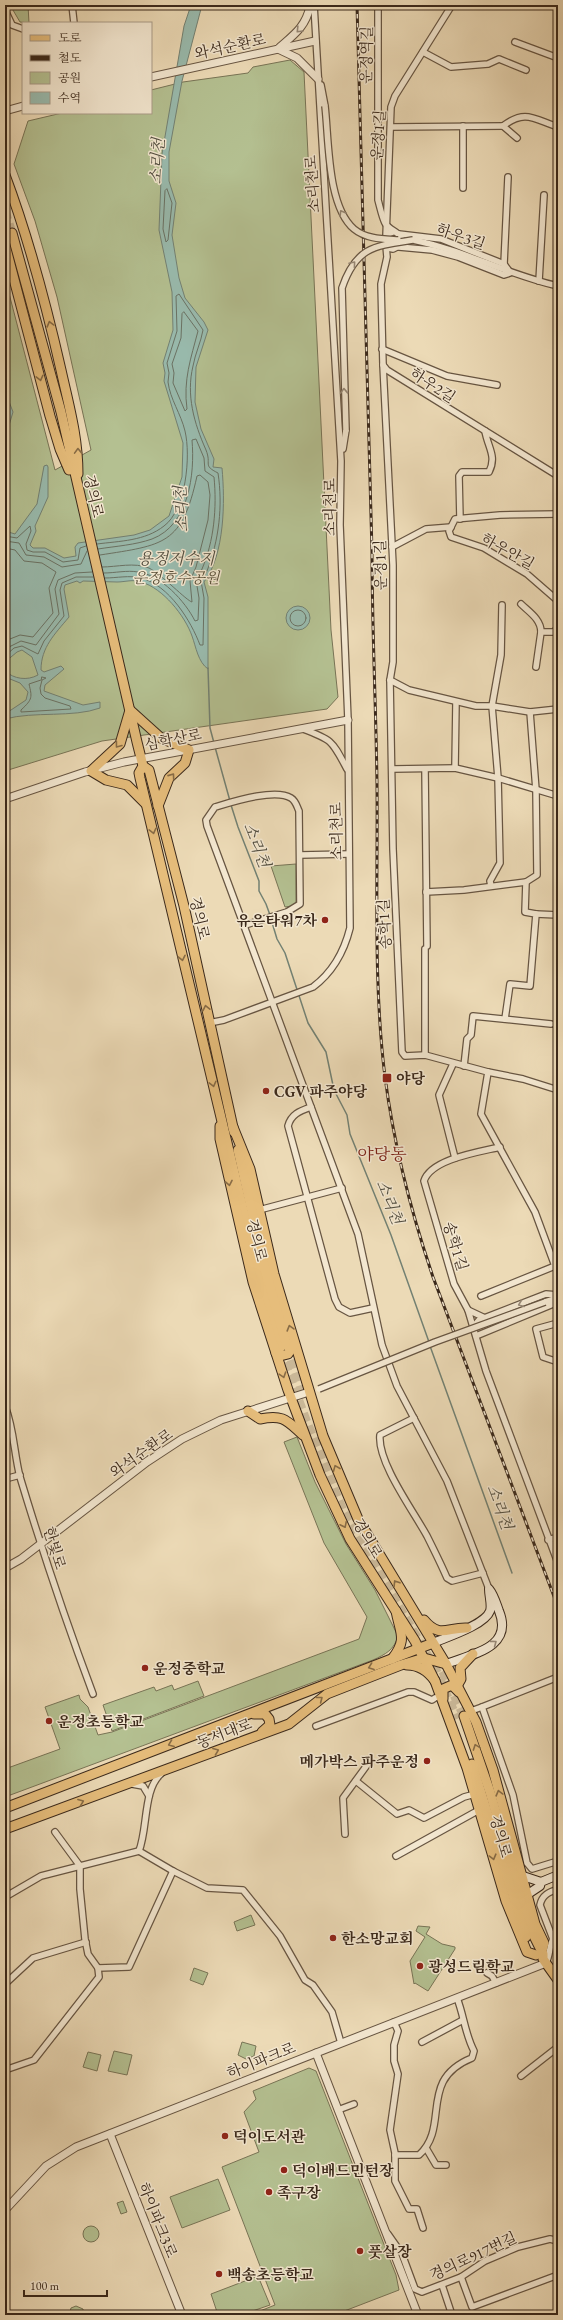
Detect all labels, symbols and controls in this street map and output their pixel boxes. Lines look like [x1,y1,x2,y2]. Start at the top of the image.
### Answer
legend [22,22,152,114]
one-way arrow [296,25,304,33]
street label: 운정역길 [356,26,376,84]
street label: 와석순환로 [193,29,268,63]
text: 도로 [58,30,82,46]
text: 철도 [58,50,82,66]
text: 공원 [58,70,81,86]
text: 수역 [58,90,81,106]
street label: 운정1길 [367,109,389,161]
water label: 소리천 [145,136,169,185]
street label: 소리천로 [300,154,323,214]
one-way arrow [339,210,346,217]
street label: 하우3길 [434,219,488,253]
one-way arrow [348,261,355,268]
one-way arrow [46,321,55,328]
street label: 하우2길 [407,363,459,407]
one-way arrow [35,374,43,381]
one-way arrow [340,388,349,394]
one-way arrow [74,448,82,454]
street label: 경의로 [80,473,108,520]
street label: 소리천로 [320,478,339,536]
water label: 소리천 [169,484,193,533]
street label: 하우안길 [478,529,538,573]
street label: 운정1길 [370,540,390,590]
water label: 용정저수지 [137,548,216,569]
park label: 운정호수공원 [133,568,221,587]
street label: 심학산로 [143,724,204,754]
one-way arrow [116,741,123,748]
one-way arrow [167,774,174,781]
street label: 소리천로 [326,801,346,860]
water label: 소리천 [239,820,276,872]
one-way arrow [148,827,157,834]
street label: 경의로 [186,895,214,942]
street label: 송학1길 [373,898,395,950]
place label: 유은타워7차 [237,911,318,930]
marker: 유은타워7차 [320,915,330,925]
one-way arrow [178,955,186,961]
one-way arrow [203,1005,211,1011]
place label: 야당 [396,1069,425,1088]
marker: 야당 [381,1072,393,1084]
one-way arrow [208,1080,217,1087]
place label: CGV 파주야당 [274,1082,368,1101]
marker: CGV 파주야당 [261,1086,271,1096]
district label: 야당동 [357,1143,407,1165]
water label: 소리천 [372,1177,409,1229]
one-way arrow [225,1180,233,1186]
street label: 경의로 [243,1217,272,1264]
street label: 송학1길 [440,1219,472,1273]
one-way arrow [517,1299,525,1307]
one-way arrow [286,1325,294,1331]
one-way arrow [278,1371,287,1378]
street label: 와석순환로 [106,1424,177,1482]
one-way arrow [333,1465,341,1473]
water label: 소리천 [482,1482,518,1534]
street label: 경의로 [349,1514,387,1562]
one-way arrow [339,1520,347,1528]
street label: 한빛로 [40,1524,71,1572]
one-way arrow [393,1580,401,1587]
one-way arrow [489,1641,496,1648]
place label: 운정중학교 [153,1659,226,1678]
marker: 운정중학교 [140,1663,150,1673]
one-way arrow [367,1663,374,1671]
one-way arrow [315,1697,322,1704]
place label: 운정초등학교 [57,1712,144,1731]
street label: 동서대로 [194,1714,255,1752]
marker: 운정초등학교 [44,1716,54,1726]
one-way arrow [167,1739,174,1747]
one-way arrow [472,1743,480,1750]
one-way arrow [213,1747,220,1755]
place label: 메가박스 파주운정 [300,1752,419,1771]
marker: 메가박스 파주운정 [422,1756,432,1766]
one-way arrow [496,1790,504,1796]
one-way arrow [78,1798,85,1806]
street label: 경의로 [486,1812,516,1860]
one-way arrow [488,1853,497,1860]
place label: 한소망교회 [341,1929,413,1948]
marker: 한소망교회 [328,1933,338,1943]
place label: 광성드림학교 [428,1957,515,1976]
marker: 광성드림학교 [415,1961,425,1971]
street label: 하이파크로 [224,2037,299,2082]
place label: 덕이도서관 [233,2127,306,2146]
marker: 덕이도서관 [220,2131,230,2141]
place label: 덕이배드민턴장 [292,2161,394,2180]
marker: 덕이배드민턴장 [279,2165,289,2175]
street label: 하이파크3로 [134,2180,182,2261]
place label: 족구장 [277,2183,321,2202]
marker: 족구장 [264,2187,274,2197]
street label: 경의로917번길 [426,2228,520,2284]
place label: 풋살장 [368,2242,412,2261]
marker: 풋살장 [355,2246,365,2256]
place label: 백송초등학교 [227,2265,314,2284]
marker: 백송초등학교 [214,2269,224,2279]
scale bar [24,2272,107,2298]
text: 100 m [30,2278,60,2294]

